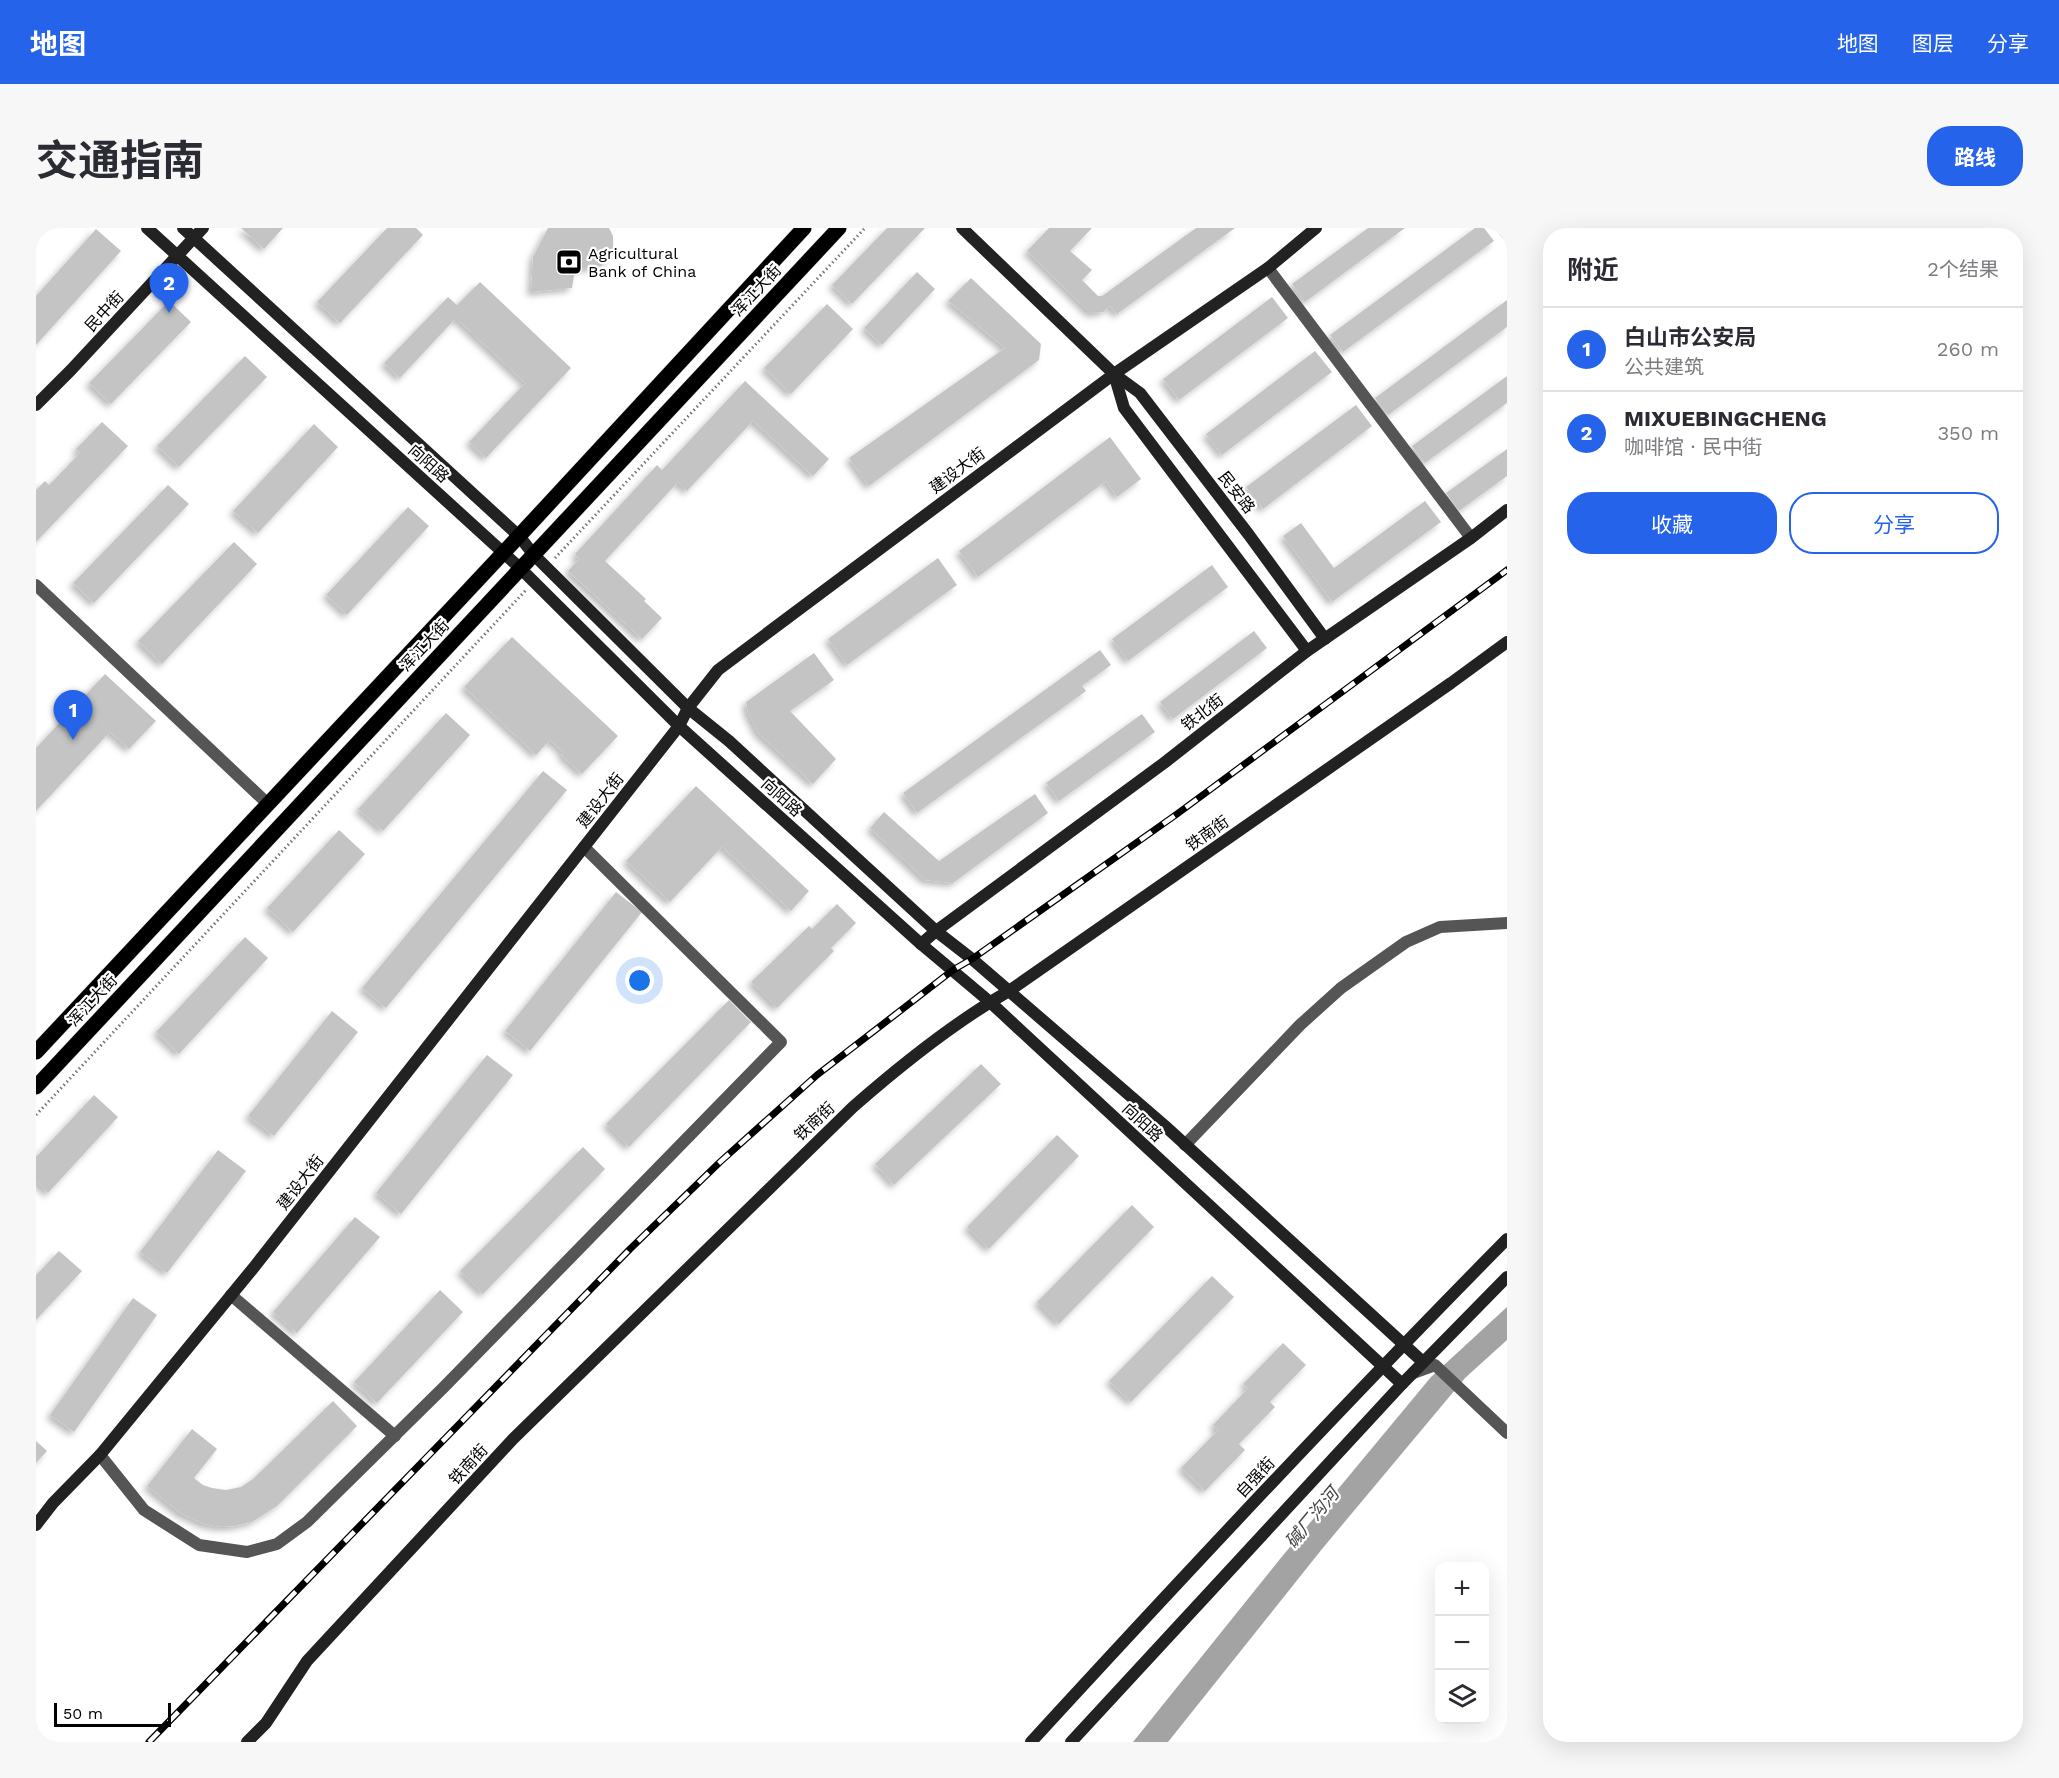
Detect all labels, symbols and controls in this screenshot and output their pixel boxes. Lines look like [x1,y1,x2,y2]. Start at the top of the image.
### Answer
text: 地图 [30,28,86,61]
text: 地图 [1837,31,1879,56]
text: 图层 [1912,31,1954,56]
text: 分享 [1987,31,2029,56]
button: 路线 [1927,126,2023,186]
text: 交通指南 [36,136,204,185]
place label: Agricultural Bank of China [588,244,696,281]
bank icon: Agricultural Bank of China [554,247,584,277]
text: 附近 [1567,255,1619,285]
text: 2个结果 [1927,257,1999,281]
street label: 浑江大街 [728,260,785,320]
pin: 2 [150,264,188,313]
street label: 民中街 [81,287,128,335]
text: 白山市公安局 [1624,325,1756,350]
text: 1 [1582,337,1591,361]
text: 260 m [1937,337,1999,361]
text: 公共建筑 [1624,355,1704,379]
text: MIXUEBINGCHENG [1624,406,1827,431]
text: 2 [1581,421,1592,445]
text: 350 m [1937,421,1999,445]
text: 咖啡馆 · 民中街 [1624,435,1762,459]
street label: 向阳路 [404,440,453,486]
street label: 建设大街 [926,444,989,497]
street label: 民安路 [1214,468,1259,517]
button: 收藏 [1567,492,1777,554]
button: 分享 [1789,492,1999,554]
street label: 浑江大街 [396,615,453,675]
pin: 1 [54,690,93,740]
street label: 铁北街 [1178,690,1227,735]
street label: 建设大街 [573,769,628,831]
street label: 向阳路 [757,774,806,820]
street label: 铁南街 [1182,812,1232,855]
your location [625,966,654,995]
street label: 浑江大街 [64,970,121,1030]
street label: 铁南街 [790,1098,838,1145]
street label: 向阳路 [1119,1099,1167,1146]
street label: 建设大街 [273,1151,328,1213]
street label: 铁南街 [445,1440,492,1488]
street label: 自强街 [1232,1453,1279,1501]
water label: 碱厂沟河 [1280,1481,1345,1552]
map controls [1435,1562,1489,1724]
button: + [1435,1562,1489,1616]
button: − [1435,1616,1489,1670]
button: layers [1435,1670,1489,1724]
scale bar [54,1700,171,1728]
text: 50 m [63,1704,103,1723]

